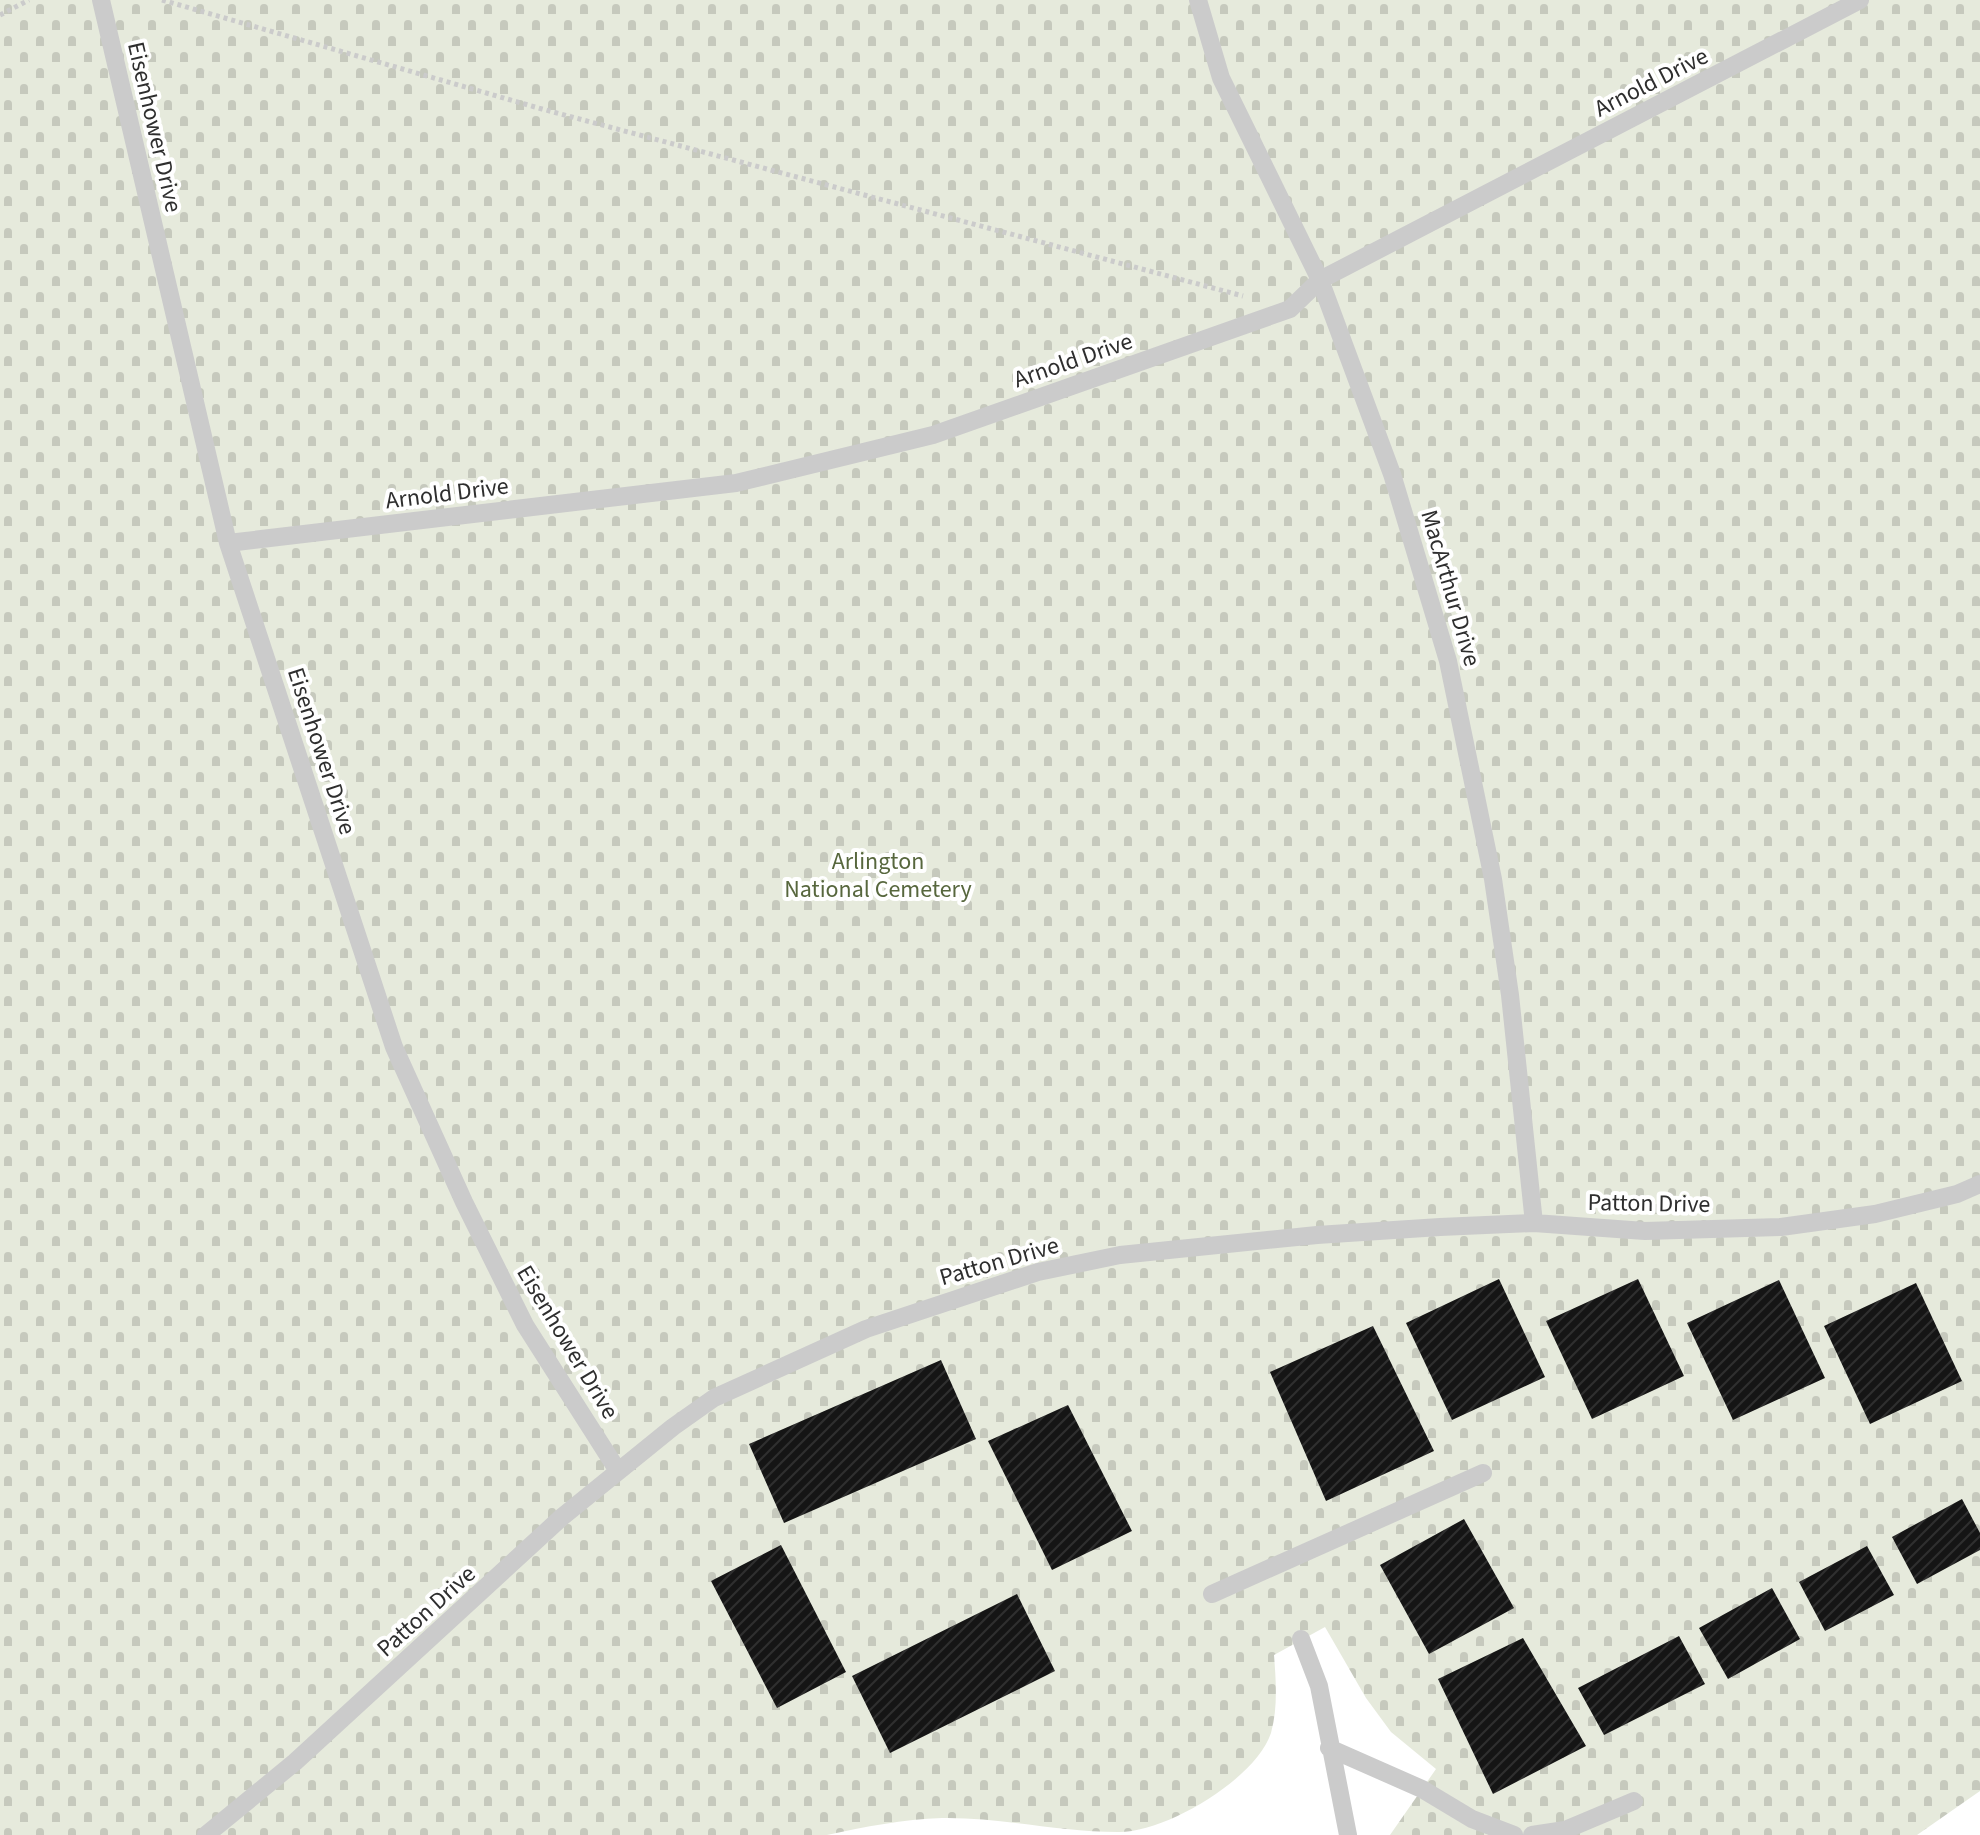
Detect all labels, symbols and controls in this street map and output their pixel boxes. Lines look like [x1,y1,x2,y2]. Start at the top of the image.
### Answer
street label: Eisenhower Drive [118,38,191,216]
street label: Arnold Drive [1588,39,1714,126]
street label: Arnold Drive [1009,324,1137,397]
street label: Arnold Drive [384,469,511,518]
street label: MacArthur Drive [1411,506,1490,670]
street label: Eisenhower Drive [278,663,365,839]
park label: Arlington National Cemetery [784,844,972,907]
street label: Patton Drive [1587,1185,1711,1222]
street label: Patton Drive [935,1228,1063,1295]
street label: Eisenhower Drive [508,1259,627,1426]
street label: Patton Drive [369,1557,484,1665]

